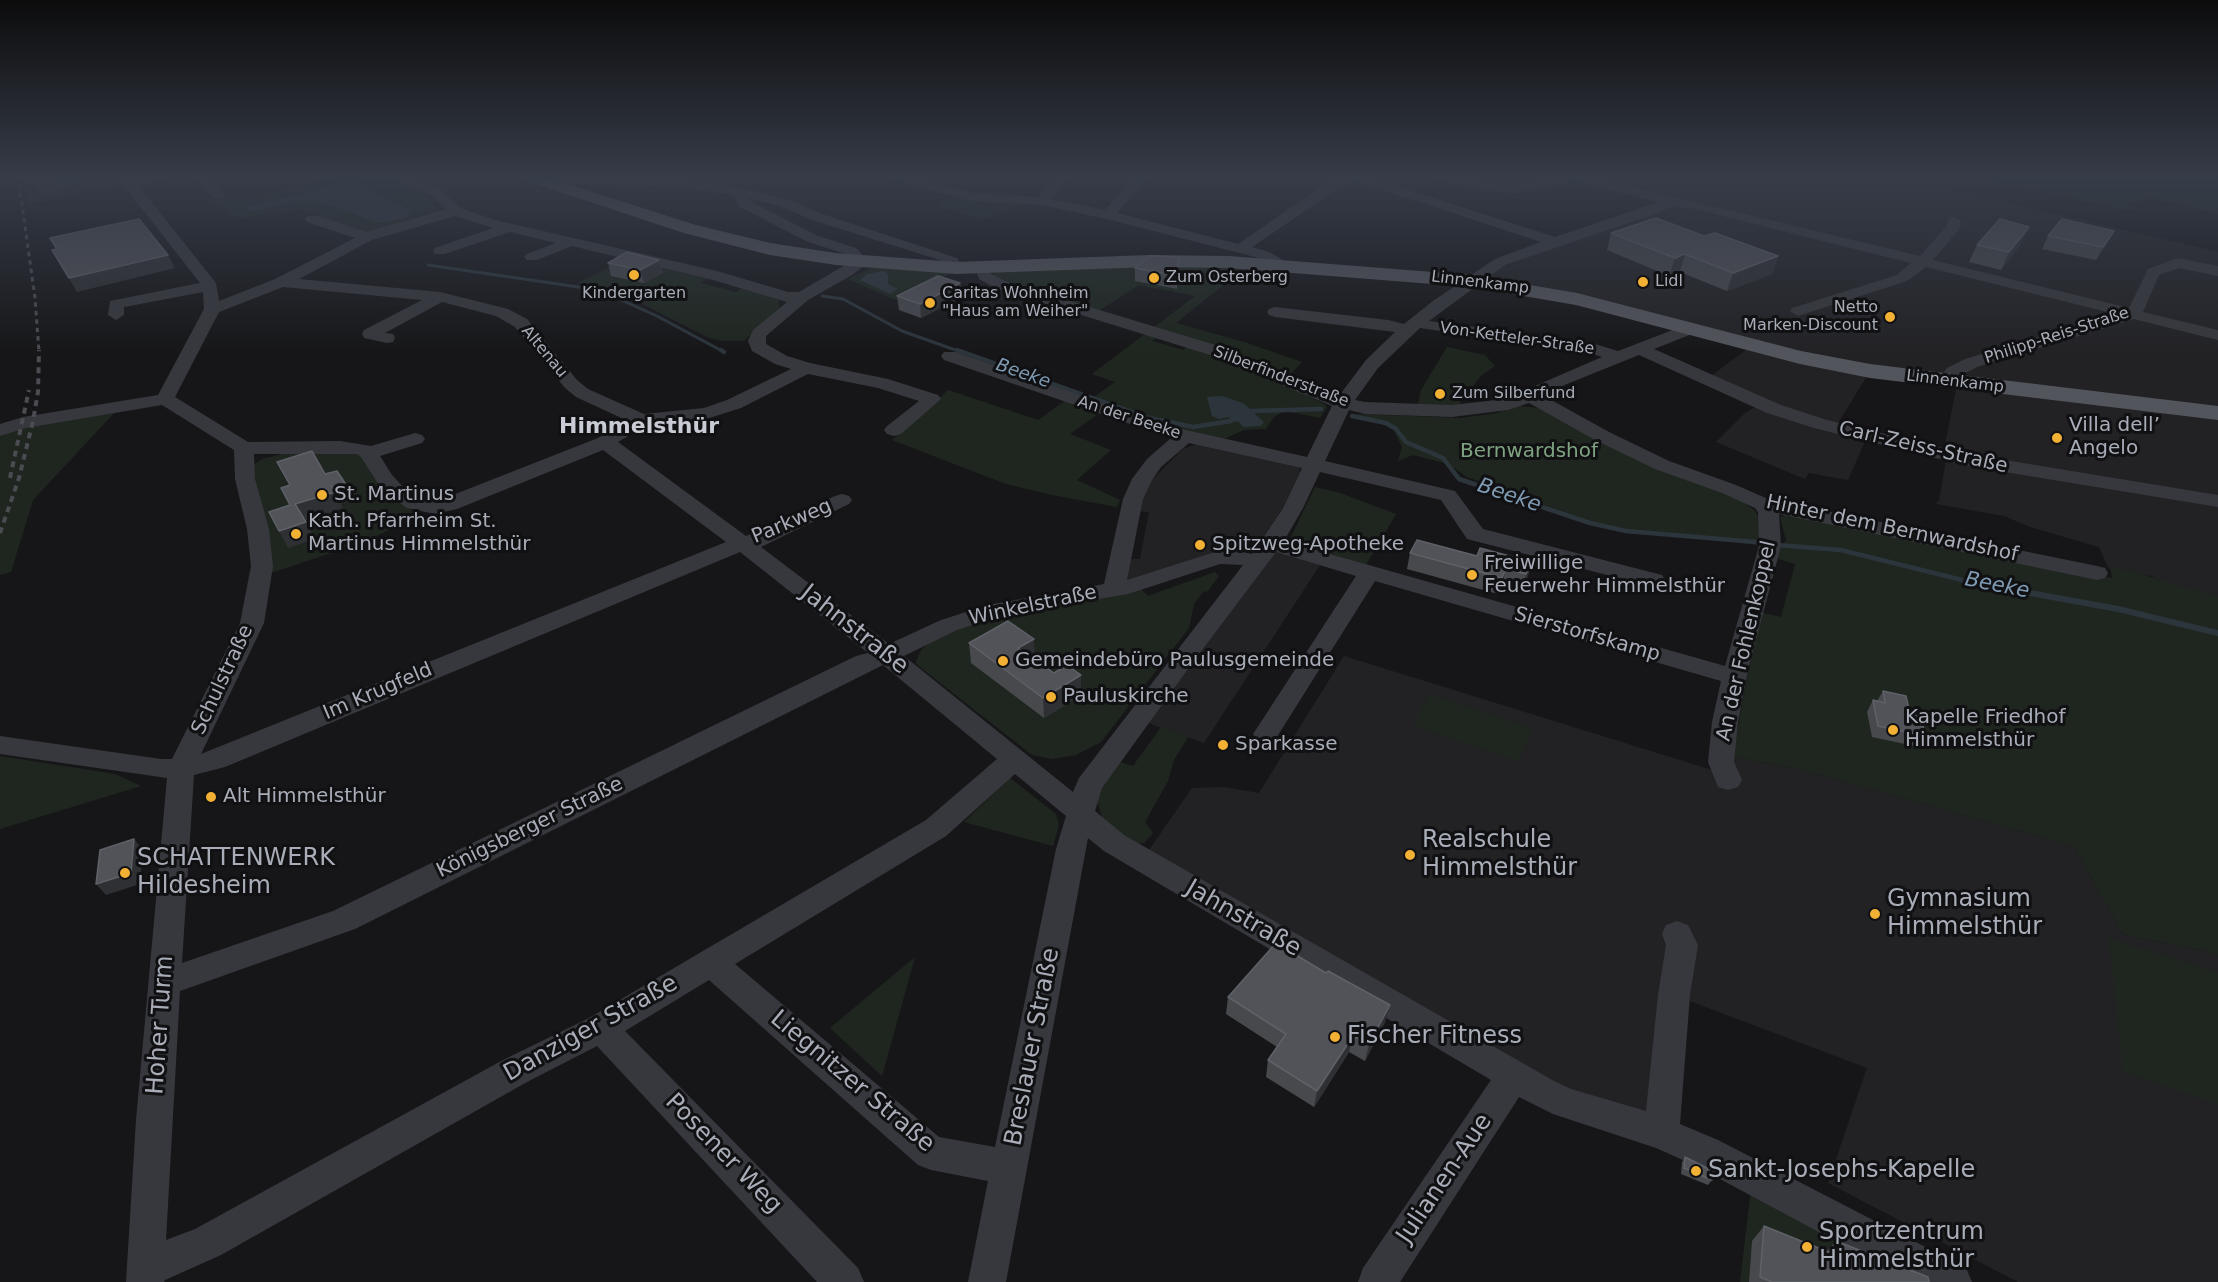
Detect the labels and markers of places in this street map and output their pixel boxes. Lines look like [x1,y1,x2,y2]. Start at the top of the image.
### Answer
marker: Kindergarten [627,268,641,282]
place label: Zum Osterberg [1166,268,1288,288]
marker: Zum Osterberg [1147,271,1161,285]
place label: Lidl [1655,272,1683,292]
marker: Lidl [1636,275,1650,289]
place label: Kindergarten [582,284,686,304]
place label: Caritas Wohnheim "Haus am Weiher" [942,284,1088,322]
marker: Caritas Wohnheim "Haus am Weiher" [923,296,937,310]
place label: Netto Marken-Discount [1743,298,1878,336]
marker: Netto Marken-Discount [1883,310,1897,324]
place label: Zum Silberfund [1452,384,1575,404]
marker: Zum Silberfund [1433,387,1447,401]
place label: Villa dell’ Angelo [2069,414,2160,461]
marker: Villa dell’ Angelo [2050,431,2064,445]
place label: St. Martinus [334,483,454,507]
marker: St. Martinus [315,488,329,502]
place label: Kath. Pfarrheim St. Martinus Himmelsthür [308,510,531,557]
marker: Kath. Pfarrheim St. Martinus Himmelsthür [289,527,303,541]
place label: Spitzweg-Apotheke [1212,533,1404,557]
marker: Spitzweg-Apotheke [1193,538,1207,552]
place label: Freiwillige Feuerwehr Himmelsthür [1484,552,1725,599]
marker: Freiwillige Feuerwehr Himmelsthür [1465,568,1479,582]
place label: Gemeindebüro Paulusgemeinde [1015,649,1334,673]
marker: Gemeindebüro Paulusgemeinde [996,654,1010,668]
place label: Pauluskirche [1063,685,1189,709]
marker: Pauluskirche [1044,690,1058,704]
place label: Kapelle Friedhof Himmelsthür [1905,706,2066,753]
marker: Kapelle Friedhof Himmelsthür [1886,723,1900,737]
place label: Sparkasse [1235,733,1338,757]
marker: Sparkasse [1216,738,1230,752]
place label: Alt Himmelsthür [223,785,386,809]
marker: Alt Himmelsthür [204,790,218,804]
place label: Realschule Himmelsthür [1422,827,1577,883]
place label: SCHATTENWERK Hildesheim [137,845,335,901]
marker: Realschule Himmelsthür [1403,848,1417,862]
marker: SCHATTENWERK Hildesheim [118,866,132,880]
place label: Gymnasium Himmelsthür [1887,886,2042,942]
marker: Gymnasium Himmelsthür [1868,907,1882,921]
place label: Fischer Fitness [1347,1023,1522,1051]
marker: Fischer Fitness [1328,1030,1342,1044]
place label: Sankt-Josephs-Kapelle [1708,1157,1975,1185]
marker: Sankt-Josephs-Kapelle [1689,1164,1703,1178]
place label: Sportzentrum Himmelsthür [1819,1219,1984,1275]
marker: Sportzentrum Himmelsthür [1800,1240,1814,1254]

